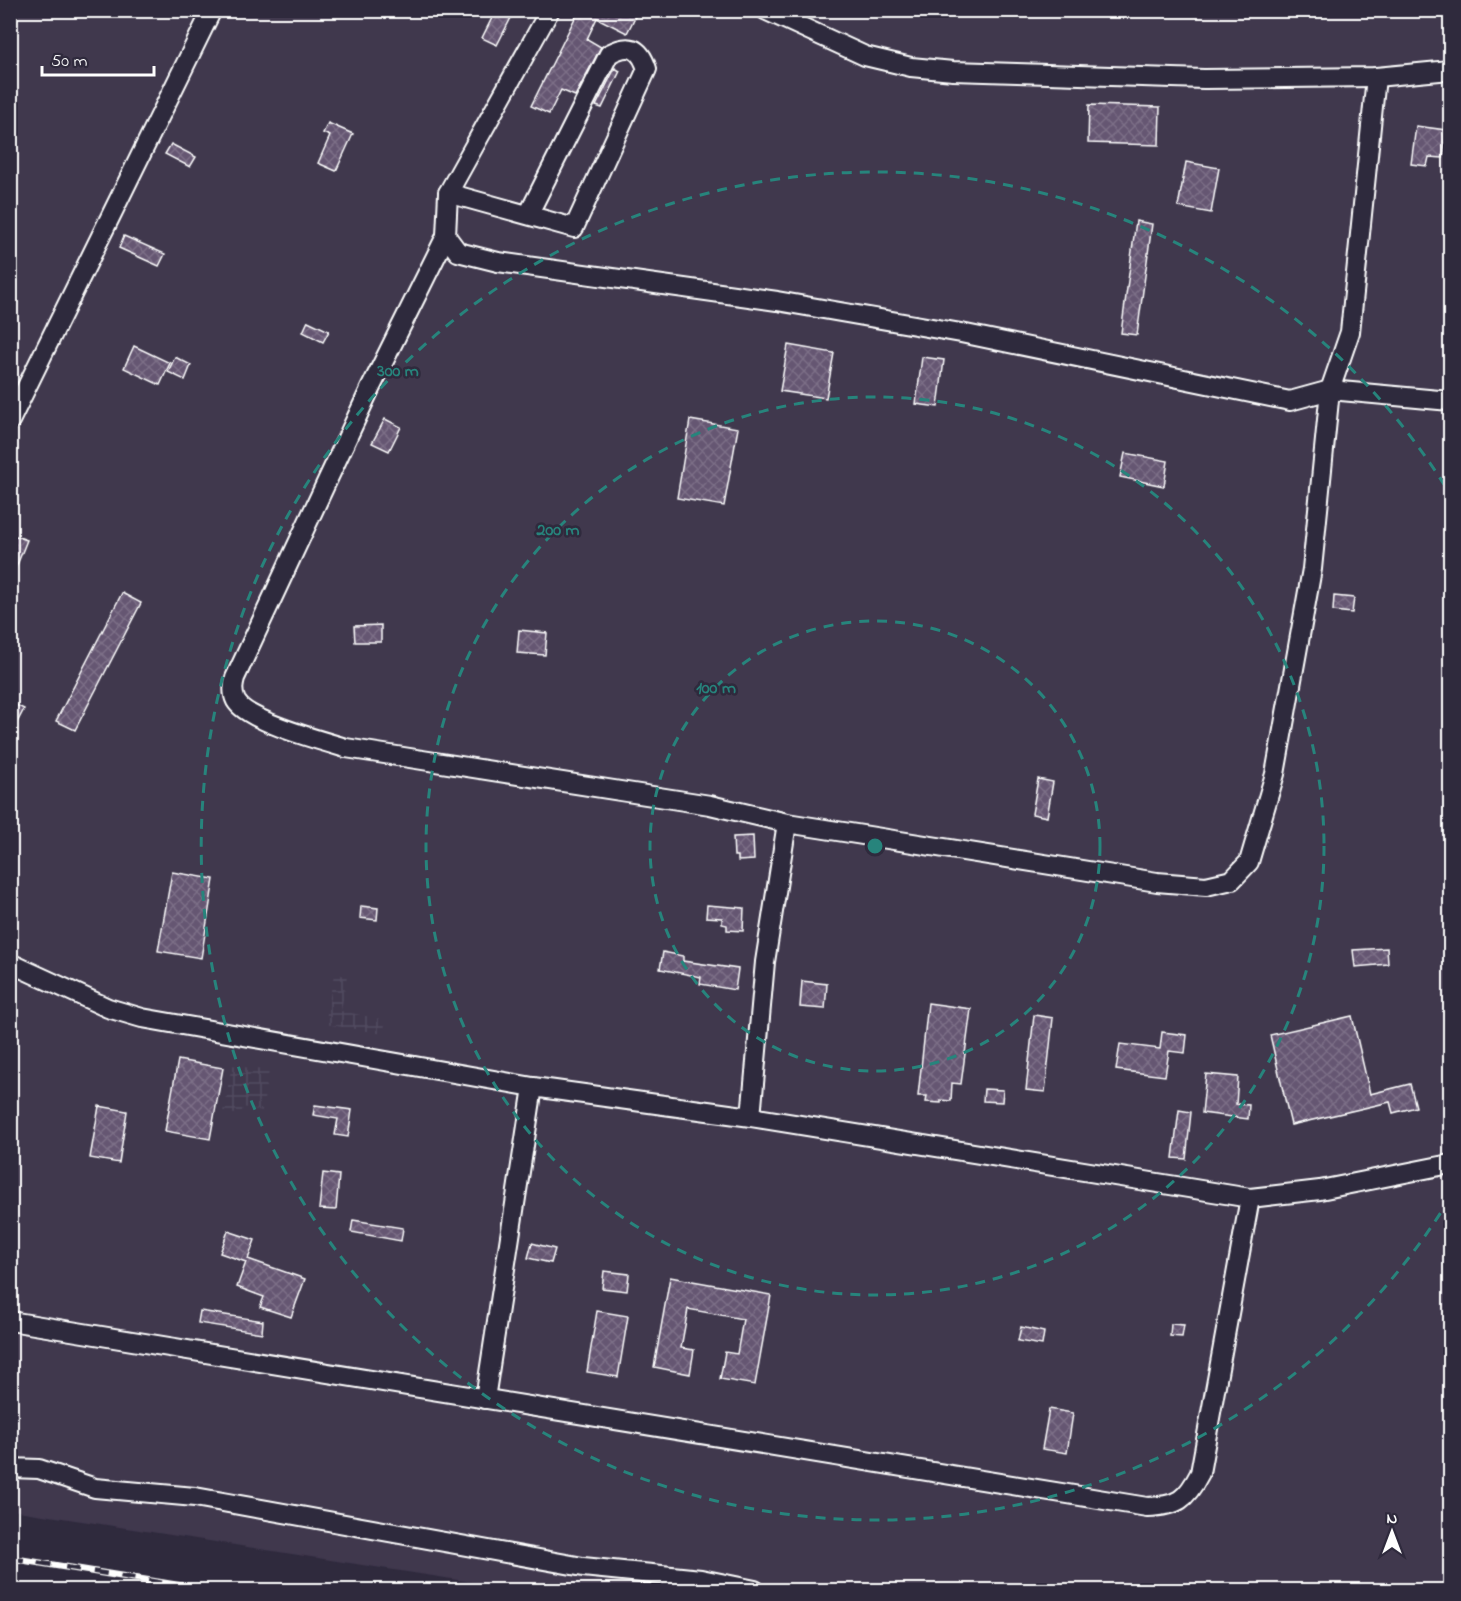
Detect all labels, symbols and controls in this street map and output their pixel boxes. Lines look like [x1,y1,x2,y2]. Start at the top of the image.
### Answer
scale bar [42,39,154,77]
text: 50 m [51,49,88,75]
text: 300 m [376,359,419,385]
text: 200 m [536,518,580,544]
text: 100 m [696,676,736,702]
centre of rings [865,836,885,856]
north arrow [1362,1502,1422,1562]
text: N [1387,1507,1398,1531]

